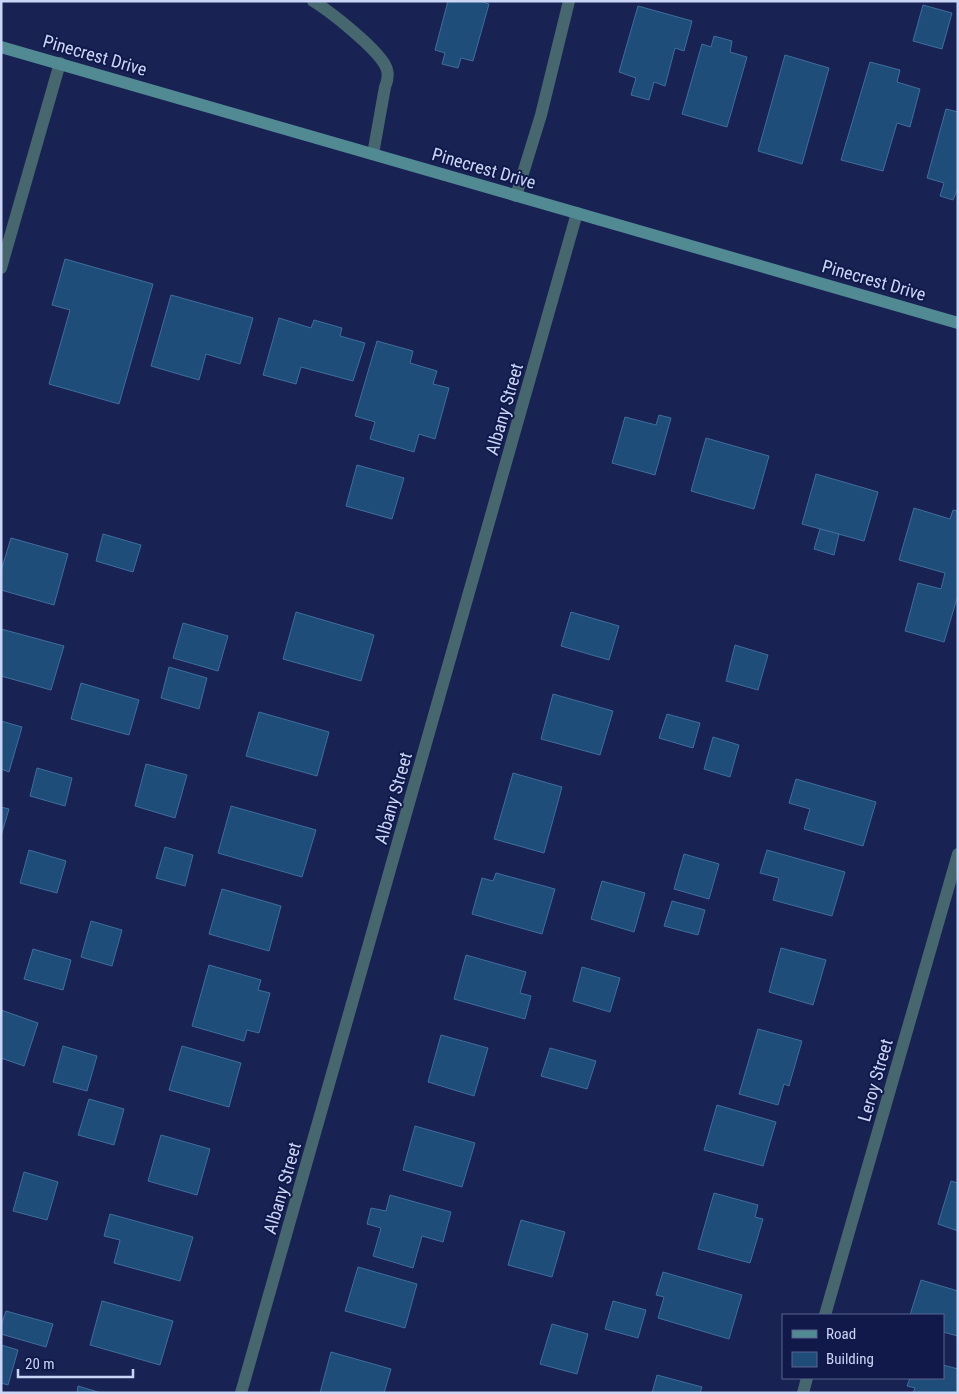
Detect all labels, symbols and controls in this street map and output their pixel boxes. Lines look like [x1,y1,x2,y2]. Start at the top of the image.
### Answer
street label: Pinecrest Drive [41,30,149,80]
street label: Pinecrest Drive [430,143,538,193]
street label: Pinecrest Drive [820,255,928,305]
street label: Albany Street [481,361,527,457]
street label: Albany Street [370,750,416,846]
street label: Leroy Street [853,1036,897,1124]
street label: Albany Street [259,1140,305,1236]
legend [782,1314,944,1379]
text: Road [826,1325,856,1343]
scale bar [18,1346,132,1378]
text: Building [826,1350,874,1368]
text: 20 m [25,1355,55,1373]

